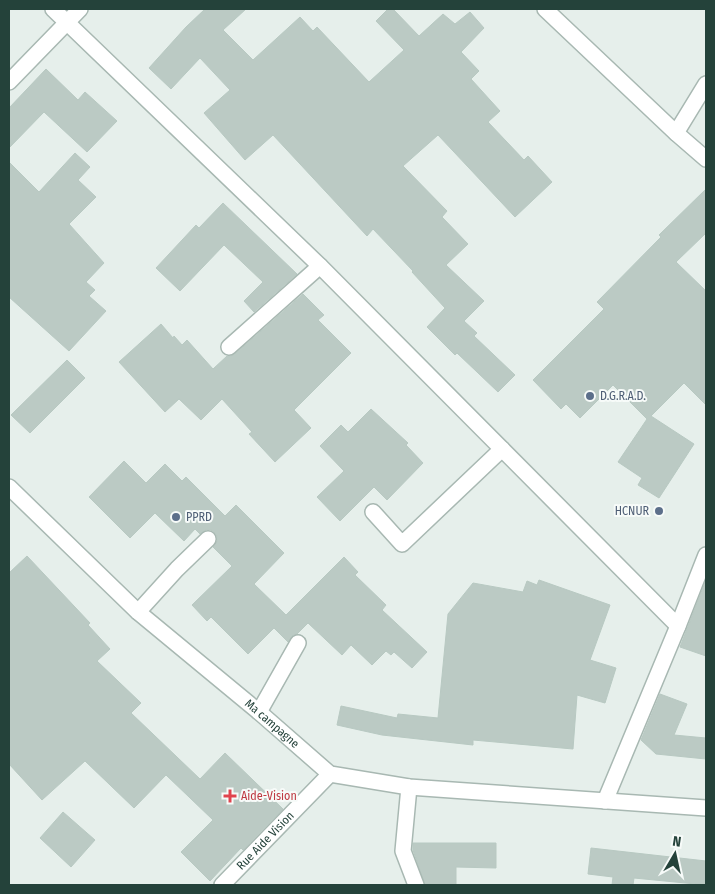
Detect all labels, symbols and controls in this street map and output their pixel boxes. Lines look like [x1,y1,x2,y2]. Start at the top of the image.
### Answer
place label: D.G.R.A.D. [600,389,646,403]
marker: D.G.R.A.D. [584,390,596,402]
place label: HCNUR [615,504,649,518]
marker: HCNUR [653,505,665,517]
place label: PPRD [186,510,212,524]
marker: PPRD [170,511,182,523]
street label: Ma campagne [242,696,302,751]
marker: Aide-Vision [223,789,237,803]
place label: Aide-Vision [241,789,297,803]
street label: Rue Aide Vision [234,808,297,873]
north arrow [650,829,700,879]
text: N [671,833,682,851]

